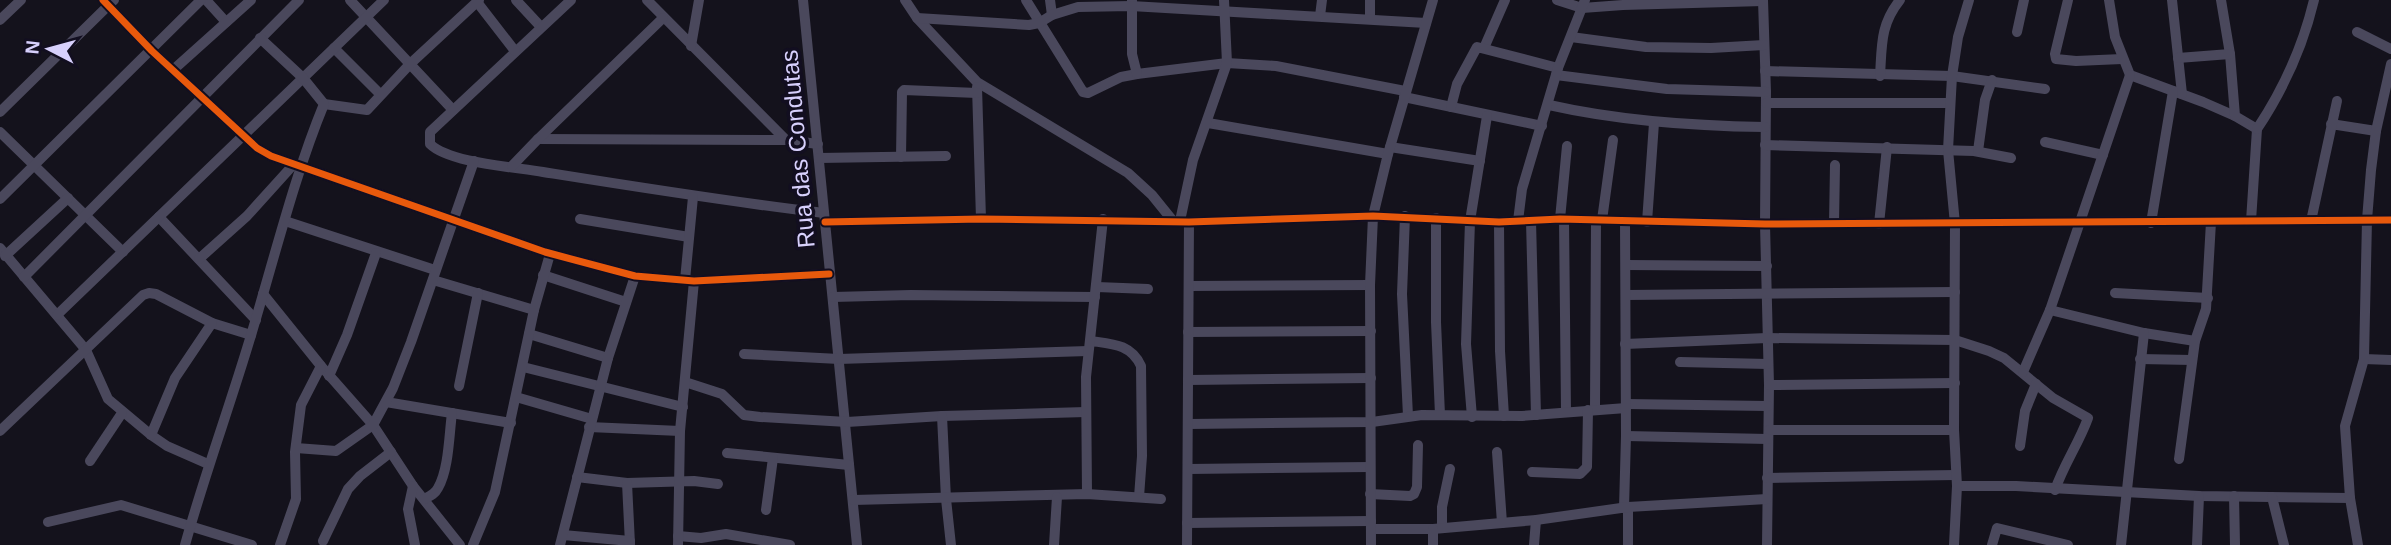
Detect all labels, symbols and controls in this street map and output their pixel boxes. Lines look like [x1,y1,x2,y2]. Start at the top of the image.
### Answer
north arrow [14,14,84,84]
text: N [21,39,44,55]
street label: Rua das Condutas [775,49,820,249]

